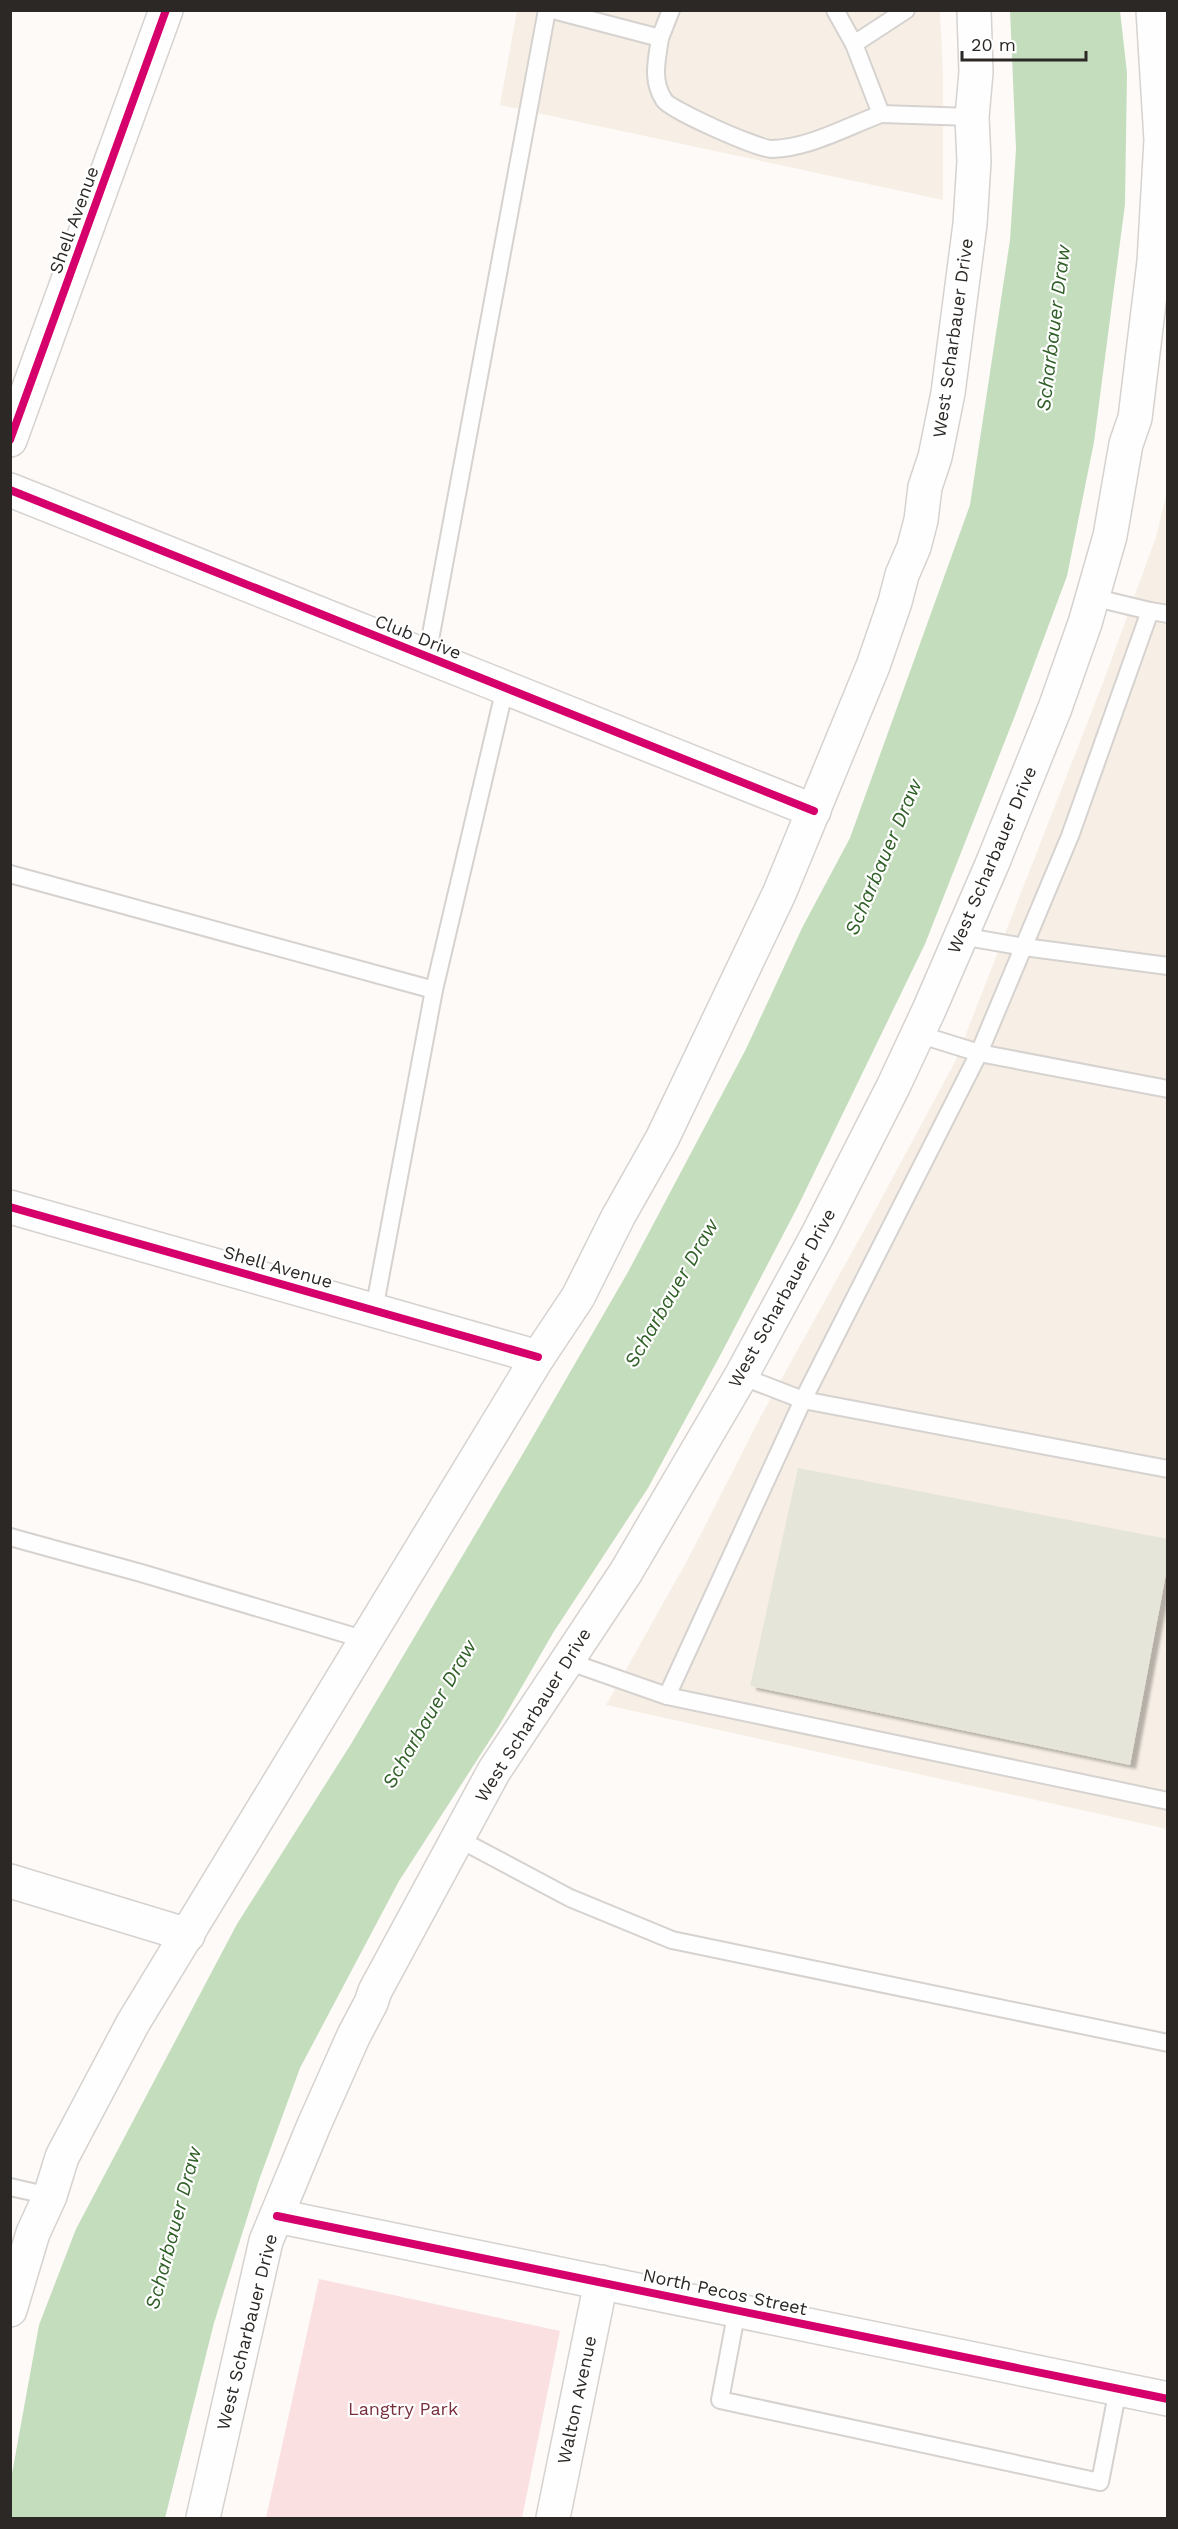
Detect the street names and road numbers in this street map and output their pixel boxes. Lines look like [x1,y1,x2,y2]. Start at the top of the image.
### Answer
street label: Shell Avenue [44,163,103,276]
street label: West Scharbauer Drive [928,237,977,439]
street label: Club Drive [372,610,464,663]
street label: West Scharbauer Drive [943,763,1041,957]
street label: West Scharbauer Drive [724,1205,840,1391]
street label: Shell Avenue [221,1241,335,1292]
street label: West Scharbauer Drive [470,1624,595,1806]
street label: West Scharbauer Drive [212,2232,281,2432]
street label: North Pecos Street [641,2264,810,2319]
street label: Walton Avenue [553,2334,600,2466]

